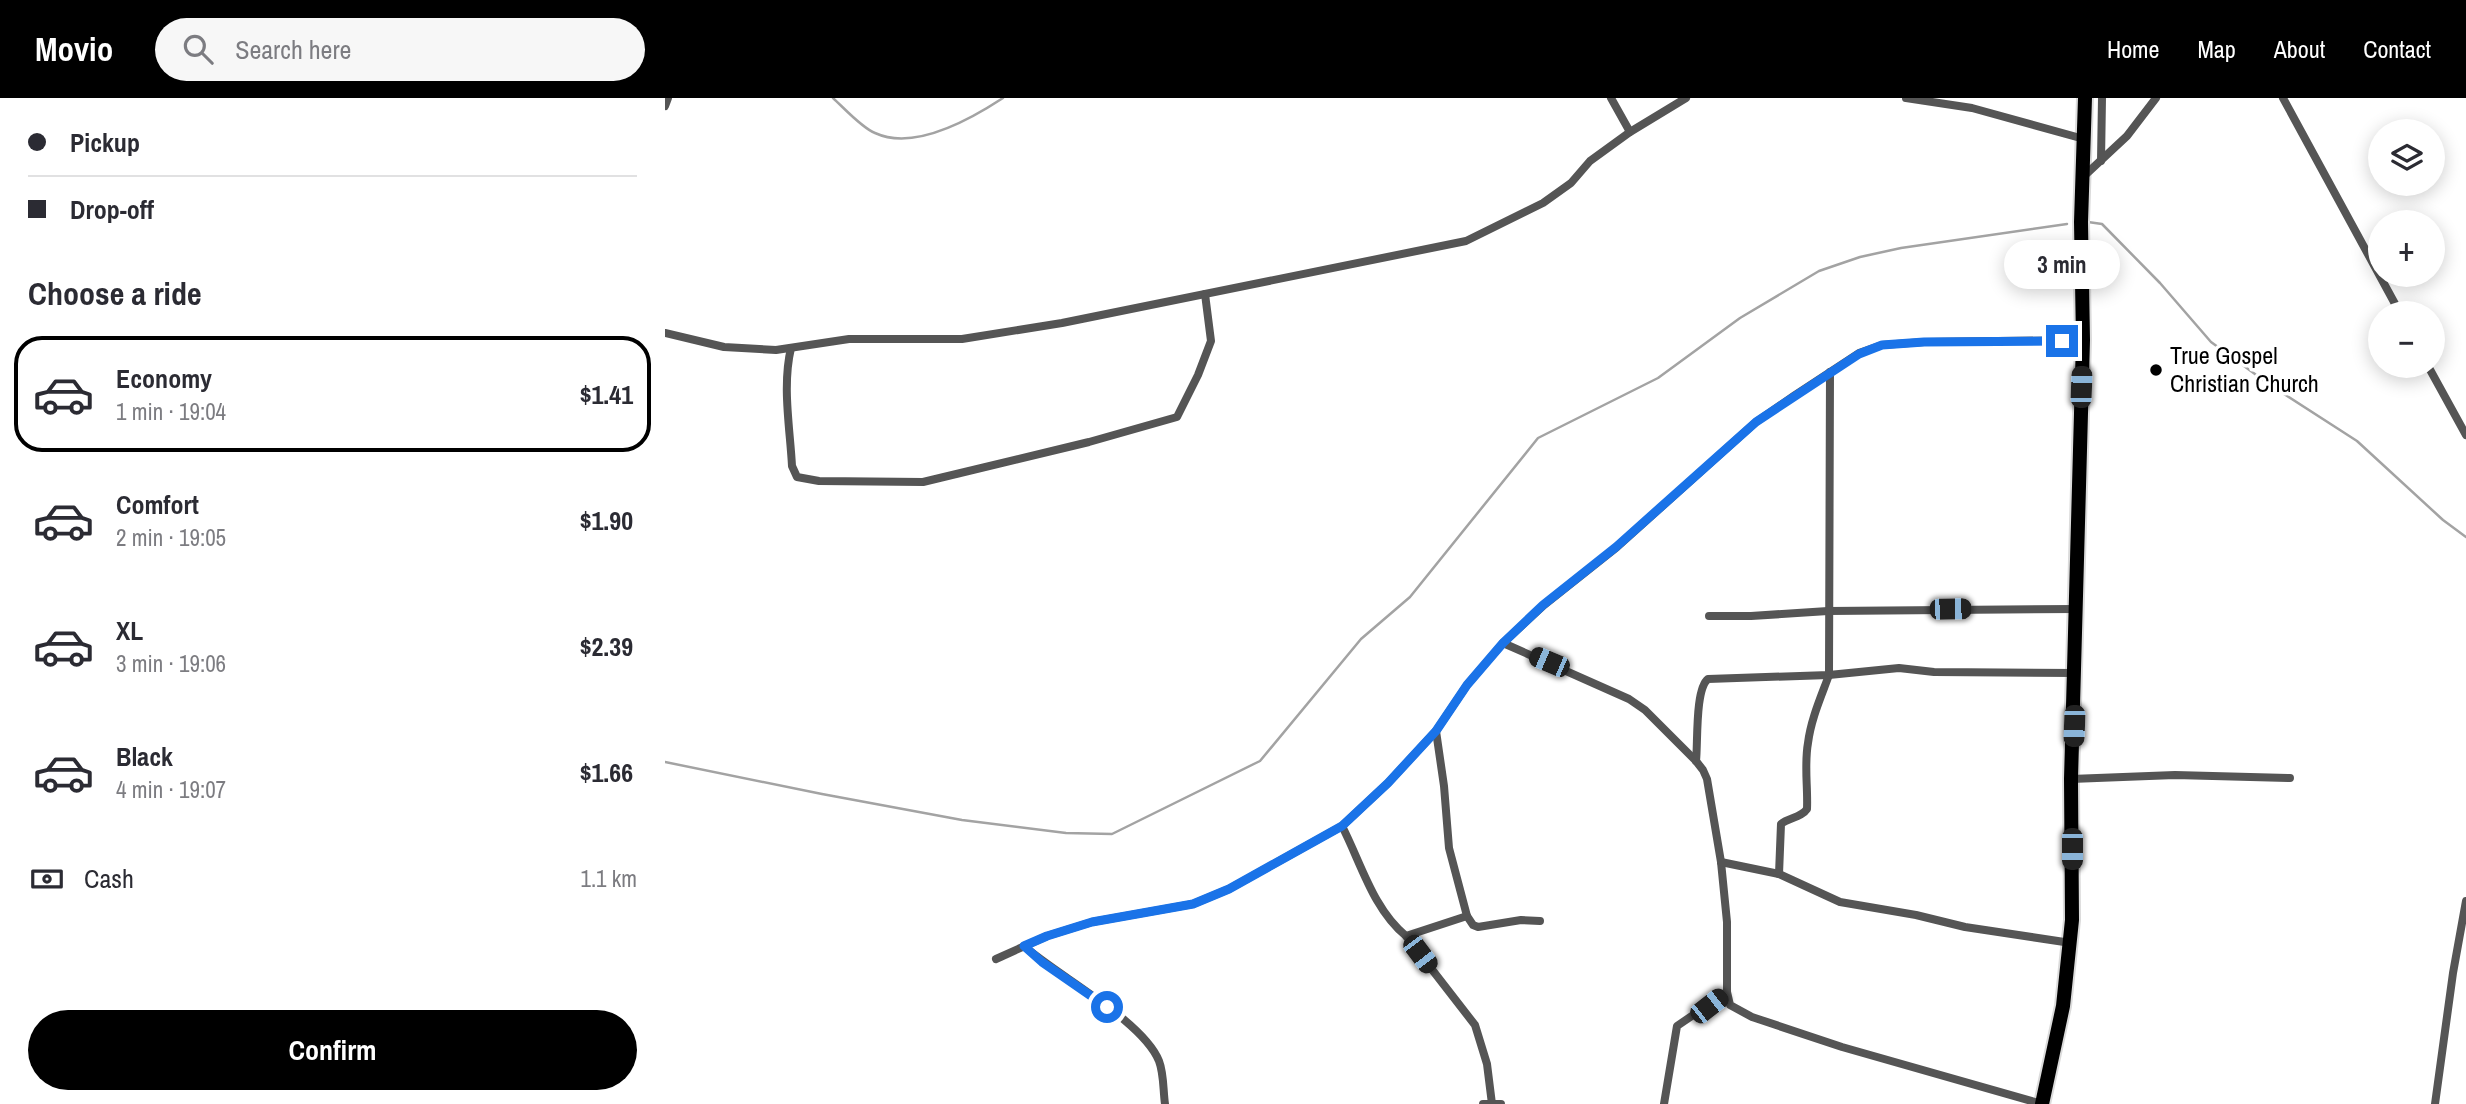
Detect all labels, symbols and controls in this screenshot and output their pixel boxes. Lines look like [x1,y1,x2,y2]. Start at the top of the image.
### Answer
search box [155,18,645,81]
text: Movio [35,27,113,71]
icon: search [179,30,217,68]
text: Search here [235,32,351,67]
text: Home [2107,33,2159,65]
text: Map [2197,33,2236,65]
text: About [2274,33,2325,65]
text: Contact [2363,33,2431,65]
map controls [2368,119,2445,378]
button: layers [2368,119,2445,196]
text: Pickup [70,125,140,160]
text: Drop-off [70,192,154,227]
button: + [2368,210,2445,287]
callout: 3 min [2004,240,2120,288]
text: 3 min [2037,249,2087,280]
text: Choose a ride [28,272,202,315]
button: − [2368,301,2445,378]
route end [2046,325,2078,357]
place label: True Gospel Christian Church [2170,339,2319,399]
text: Economy [116,361,212,396]
marker: True Gospel Christian Church [2148,362,2164,378]
icon: car [32,363,95,426]
car [2070,366,2093,408]
text: $1.41 [580,377,633,412]
text: 1 min · 19:04 [116,396,226,427]
text: Comfort [116,487,199,522]
icon: car [32,489,95,552]
text: $1.90 [580,503,633,538]
text: 2 min · 19:05 [116,522,226,553]
car [1929,598,1972,620]
text: XL [116,613,143,648]
icon: car [32,615,95,678]
text: $2.39 [580,629,633,664]
car [1526,644,1573,680]
text: 3 min · 19:06 [116,648,226,679]
car [2063,705,2086,747]
text: Black [116,739,173,774]
icon: car [32,741,95,804]
text: $1.66 [580,755,633,790]
text: 4 min · 19:07 [116,774,226,805]
car [2062,828,2083,870]
icon: cash [28,860,66,898]
text: Cash [84,861,134,896]
text: 1.1 km [580,863,637,894]
car [1399,931,1442,977]
car [1686,985,1733,1027]
route start [1091,991,1123,1023]
button: Confirm [28,1010,637,1090]

